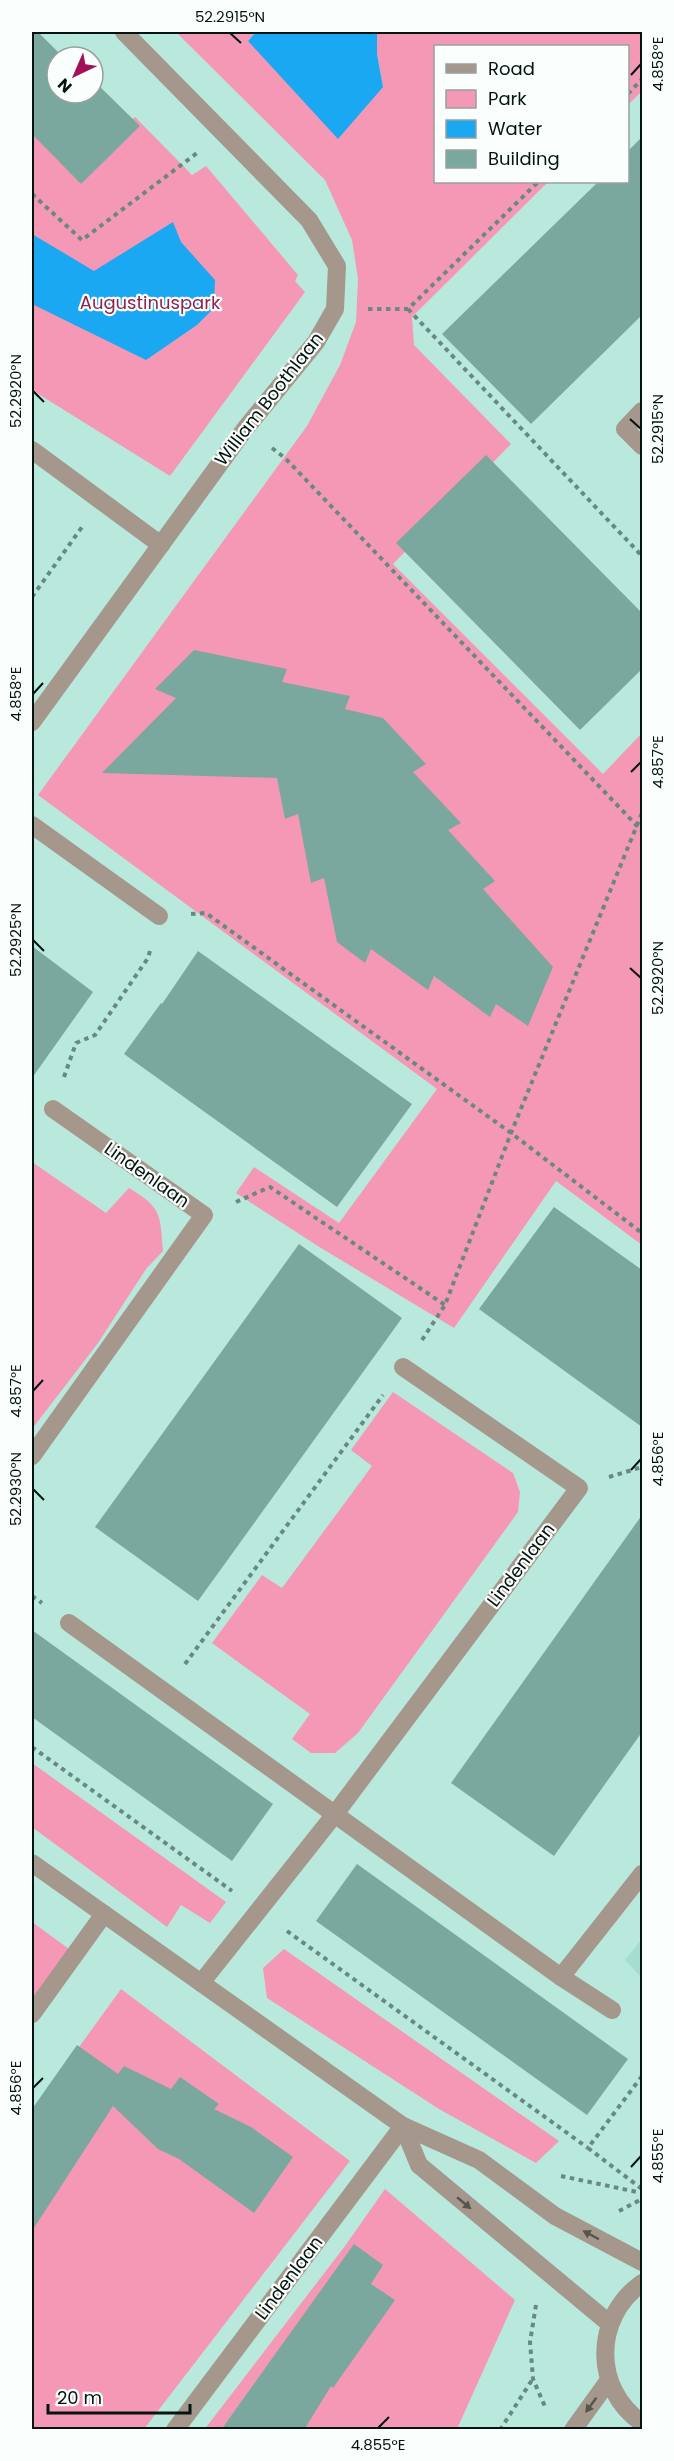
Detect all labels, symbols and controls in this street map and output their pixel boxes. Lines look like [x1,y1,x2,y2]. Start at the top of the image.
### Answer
text: 52.2915°N [195,6,265,27]
text: 4.858°E [647,37,668,91]
north arrow [45,45,105,105]
legend [434,45,629,183]
text: Road [488,56,535,81]
text: N [53,73,77,98]
text: Park [488,86,527,111]
text: Water [488,116,542,141]
text: Building [488,146,560,171]
park label: Augustinuspark [80,290,221,315]
street label: William Boothlaan [209,327,329,471]
text: 52.2920°N [5,354,26,428]
text: 52.2915°N [647,394,668,464]
text: 4.858°E [5,667,26,721]
text: 4.857°E [647,735,668,789]
text: 52.2925°N [5,903,26,977]
text: 52.2920°N [647,941,668,1015]
street label: Lindenlaan [100,1136,195,1213]
text: 4.857°E [5,1364,26,1418]
text: 4.856°E [647,1432,668,1486]
text: 52.2930°N [5,1452,26,1526]
street label: Lindenlaan [481,1518,560,1612]
text: 4.856°E [5,2061,26,2115]
text: 4.855°E [647,2129,668,2183]
one-way arrow [456,2197,472,2210]
one-way arrow [582,2230,599,2240]
street label: Lindenlaan [249,2231,328,2325]
scale bar [48,2377,190,2415]
text: 20 m [57,2385,102,2410]
one-way arrow [585,2397,597,2412]
text: 4.855°E [351,2434,405,2455]

